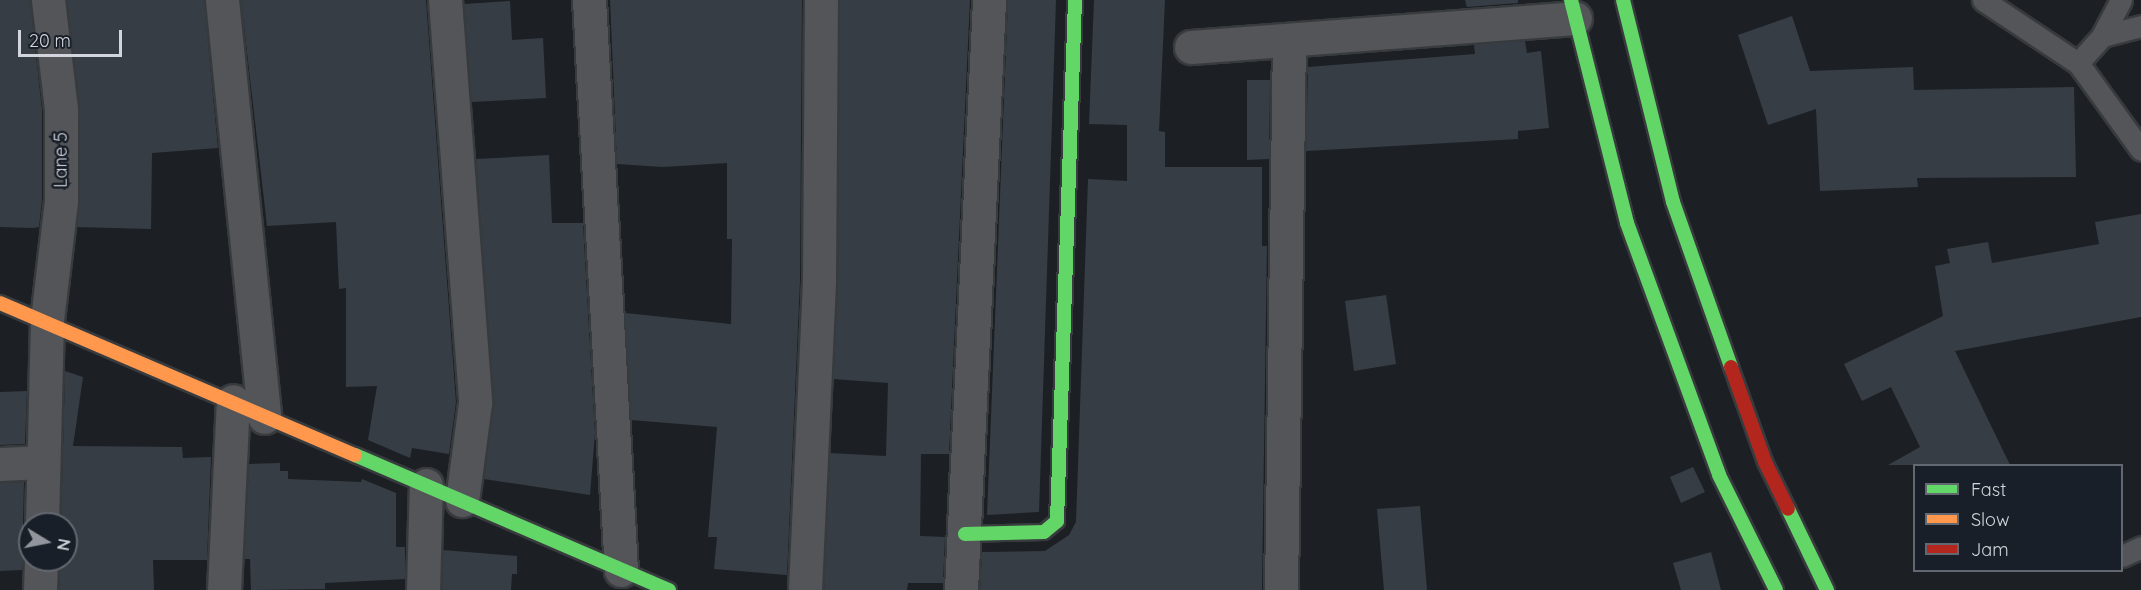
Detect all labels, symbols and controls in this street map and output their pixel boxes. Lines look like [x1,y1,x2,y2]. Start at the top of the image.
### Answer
scale bar [21,18,124,56]
text: 20 m [29,29,71,52]
street label: Lane 5 [50,132,72,188]
legend [1913,464,2123,572]
text: Fast [1971,478,2006,501]
text: Slow [1971,508,2009,531]
north arrow [18,512,78,572]
text: N [53,537,75,552]
text: Jam [1971,538,2009,561]

